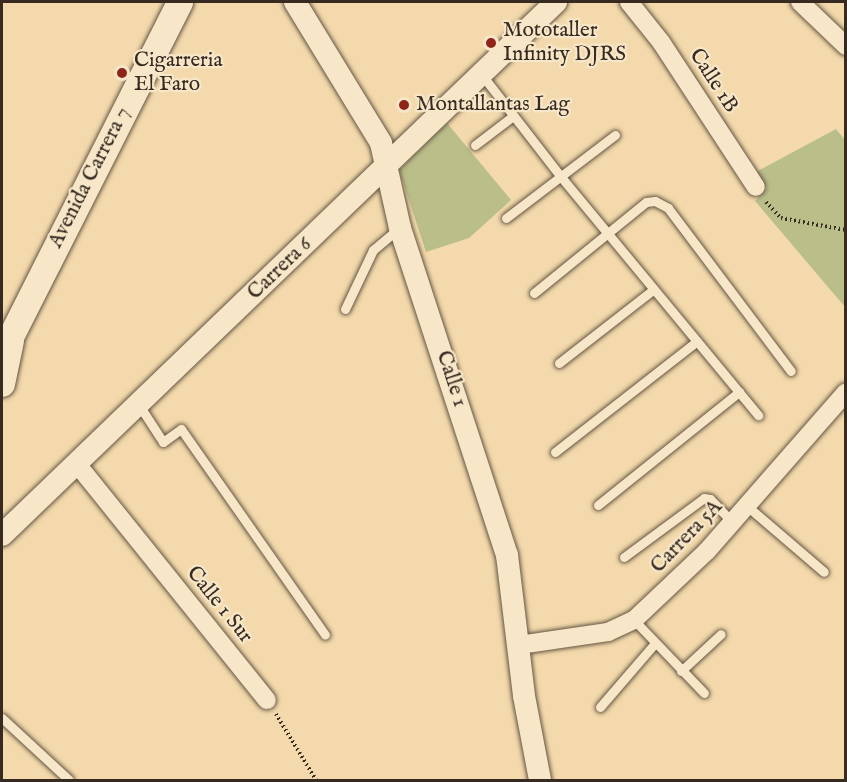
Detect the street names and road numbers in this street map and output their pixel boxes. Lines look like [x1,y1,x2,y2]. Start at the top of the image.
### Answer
street label: Calle 1B [683,44,743,118]
street label: Avenida Carrera 7 [44,103,136,253]
street label: Carrera 6 [243,232,317,306]
street label: Calle 1 [430,348,472,410]
street label: Carrera 5A [646,495,728,579]
street label: Calle 1 Sur [180,562,258,648]

